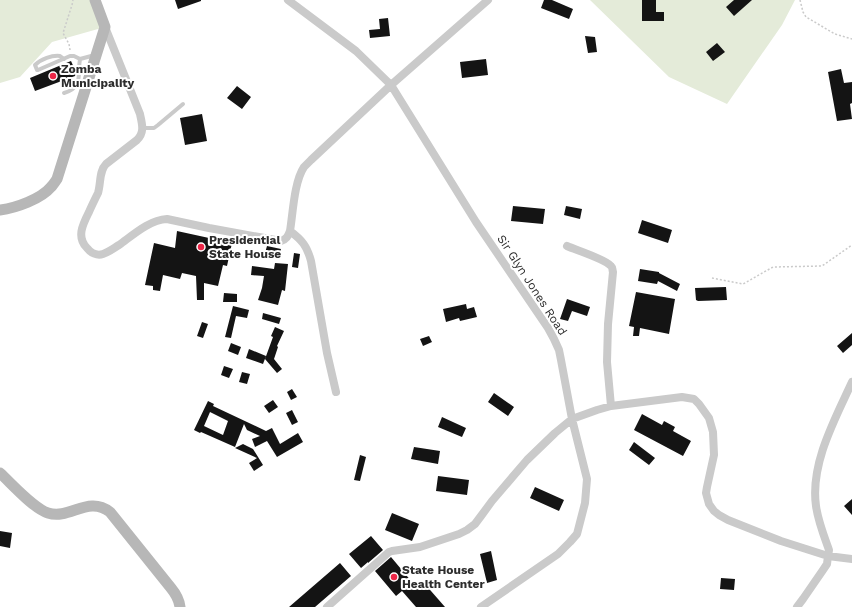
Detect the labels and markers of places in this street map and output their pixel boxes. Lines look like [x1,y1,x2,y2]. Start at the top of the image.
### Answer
place label: Zomba Municipality [61,62,135,90]
marker: Zomba Municipality [48,71,58,81]
place label: Presidential State House [209,233,281,261]
marker: Presidential State House [196,242,206,252]
place label: State House Health Center [402,563,485,591]
marker: State House Health Center [389,572,399,582]

